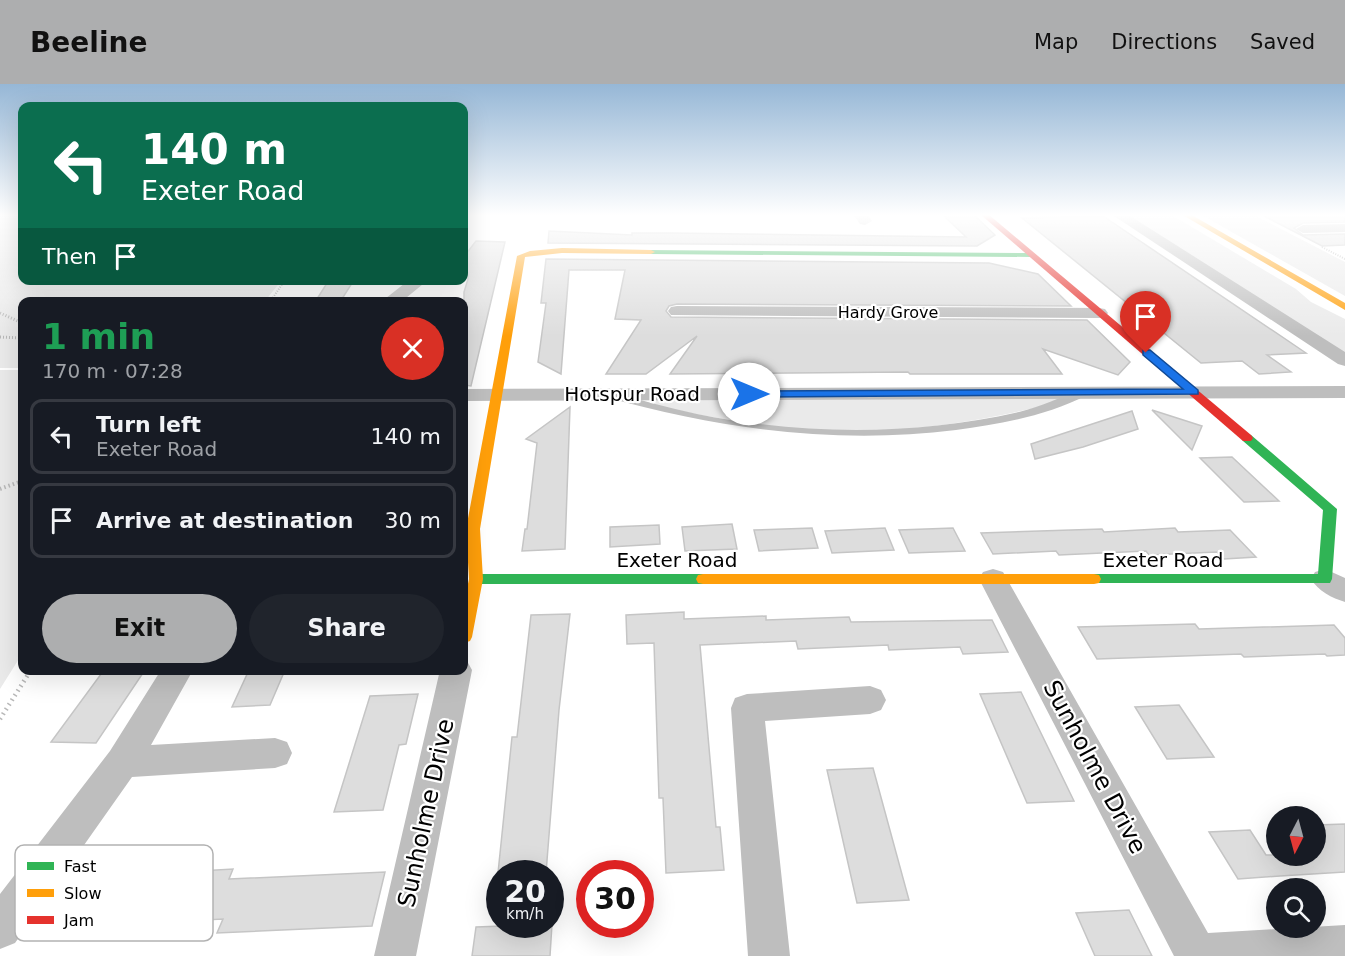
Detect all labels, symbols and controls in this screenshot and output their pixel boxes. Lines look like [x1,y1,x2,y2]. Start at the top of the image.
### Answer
text: Beeline [30,26,147,59]
text: Map [1034,30,1078,54]
text: Directions [1111,30,1217,54]
text: Saved [1250,30,1315,54]
text: 140 m [141,125,287,174]
icon: left [42,126,120,204]
text: Exeter Road [141,175,304,206]
icon: arrive [109,240,142,273]
text: Then [42,244,97,269]
pin [1120,291,1171,353]
icon: arrive [1129,300,1162,333]
street label: Hardy Grove [838,303,938,322]
text: 1 min [42,316,155,357]
button: close [381,317,444,380]
text: 170 m · 07:28 [42,359,183,383]
position arrow [717,362,781,426]
street label: Hotspur Road [564,382,700,406]
text: Turn left [96,412,201,437]
icon: left [45,420,78,453]
text: 140 m [371,424,441,449]
text: Exeter Road [96,437,217,461]
icon: arrive [45,504,78,537]
text: Arrive at destination [96,508,353,533]
text: 30 m [385,508,441,533]
street label: Exeter Road [616,548,738,572]
street label: Exeter Road [1102,548,1224,572]
button: Exit [42,594,237,663]
button: Share [249,594,444,663]
street label: Sunholme Drive [1038,676,1152,858]
street label: Sunholme Drive [392,716,460,910]
north arrow [1266,806,1326,866]
map controls [1266,806,1326,938]
legend [15,845,213,941]
text: Fast [64,857,96,876]
speed limit sign: 30 [576,860,654,938]
text: 20 [504,874,546,909]
button: search [1266,878,1326,938]
text: Slow [64,884,101,903]
text: km/h [506,905,544,923]
text: Jam [63,911,94,930]

